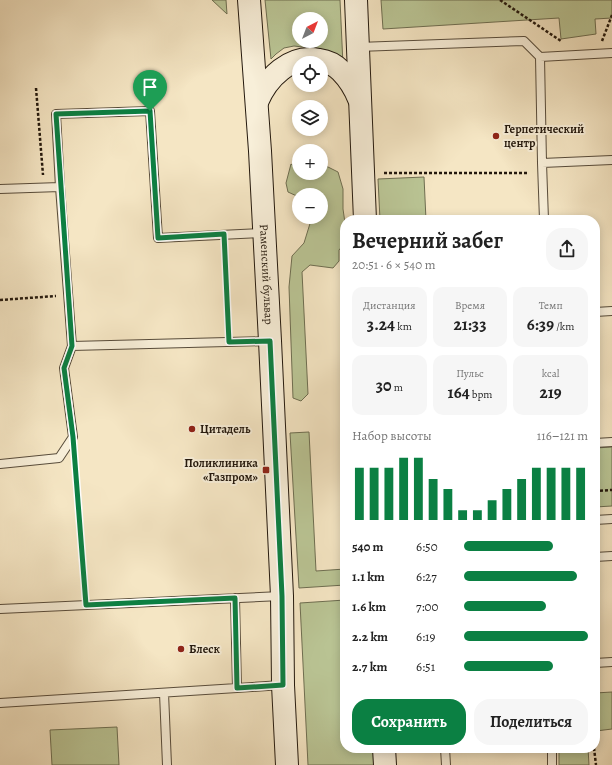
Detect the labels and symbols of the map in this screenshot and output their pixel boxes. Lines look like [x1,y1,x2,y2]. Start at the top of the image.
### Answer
north arrow [292,12,328,48]
pin [133,70,167,111]
place label: Герпетический центр [504,121,584,151]
marker: Герпетический центр [491,131,501,141]
street label: Раменский бульвар [256,224,277,325]
place label: Цитадель [200,421,251,437]
marker: Цитадель [187,424,197,434]
place label: Поликлиника «Газпром» [184,455,259,485]
marker: Поликлиника «Газпром» [261,465,271,475]
place label: Блеск [189,641,220,657]
marker: Блеск [176,644,186,654]

